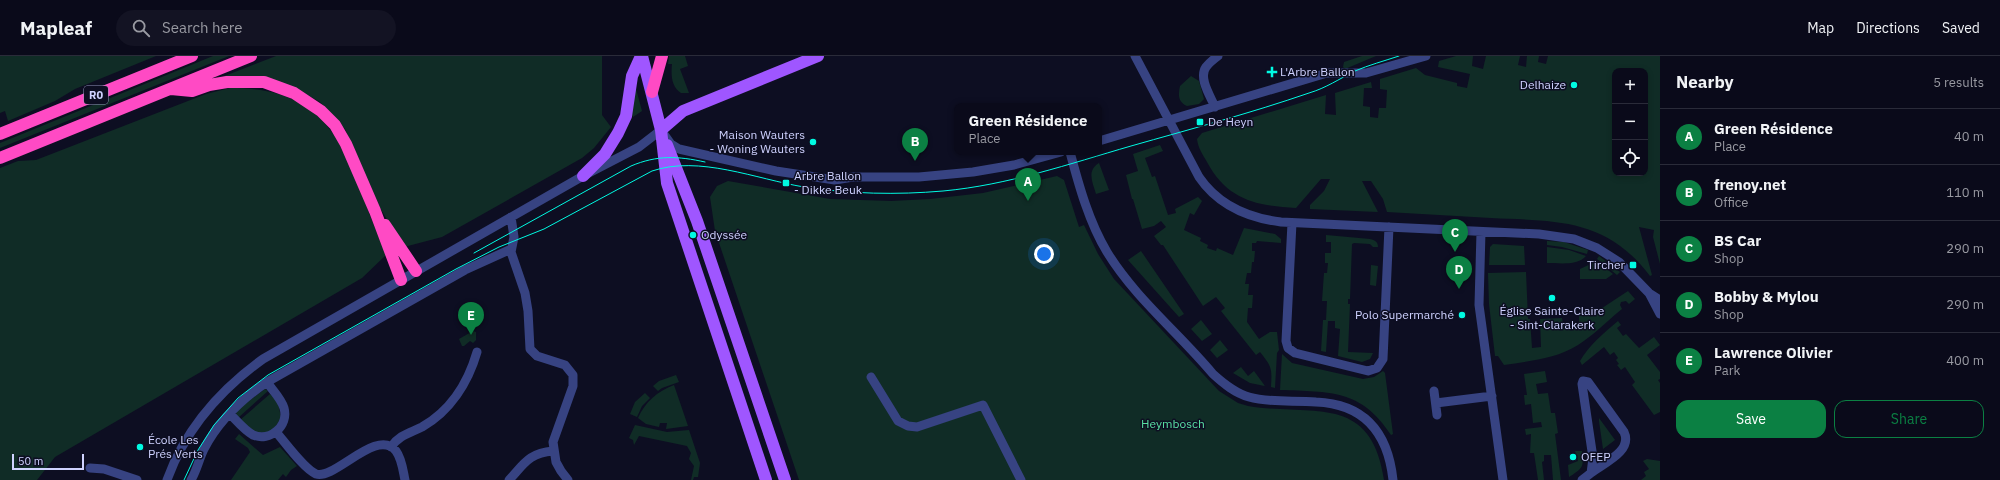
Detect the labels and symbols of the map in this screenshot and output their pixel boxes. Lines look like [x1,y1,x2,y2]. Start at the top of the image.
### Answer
place label: L'Arbre Ballon [1280,64,1355,79]
marker: L'Arbre Ballon [1267,67,1277,77]
place label: Delhaize [1520,77,1566,92]
marker: Delhaize [1569,80,1579,90]
road number: R0 [84,86,108,104]
place label: De Heyn [1208,114,1253,129]
marker: De Heyn [1195,117,1205,127]
place label: Maison Wauters - Woning Wauters [710,127,805,156]
pin: B [902,128,928,161]
marker: Maison Wauters - Woning Wauters [808,137,818,147]
place label: Arbre Ballon - Dikke Beuk [794,168,863,197]
pin: A [1015,168,1041,201]
marker: Arbre Ballon - Dikke Beuk [781,178,791,188]
pin: C [1442,219,1468,252]
place label: Odyssée [701,227,748,242]
marker: Odyssée [688,230,698,240]
your location [1034,244,1054,264]
pin: D [1446,256,1472,289]
place label: Tircher [1587,257,1626,272]
marker: Tircher [1628,260,1638,270]
marker: Église Sainte-Claire - Sint-Clarakerk [1547,293,1557,303]
pin: E [458,302,484,335]
place label: Église Sainte-Claire - Sint-Clarakerk [1500,303,1605,332]
place label: Polo Supermarché [1355,307,1454,322]
marker: Polo Supermarché [1457,310,1467,320]
park label: Heymbosch [1141,416,1205,431]
place label: École Les Prés Verts [148,432,203,461]
marker: École Les Prés Verts [135,442,145,452]
place label: OFEP [1581,449,1610,464]
scale bar [12,452,84,471]
marker: OFEP [1568,452,1578,462]

